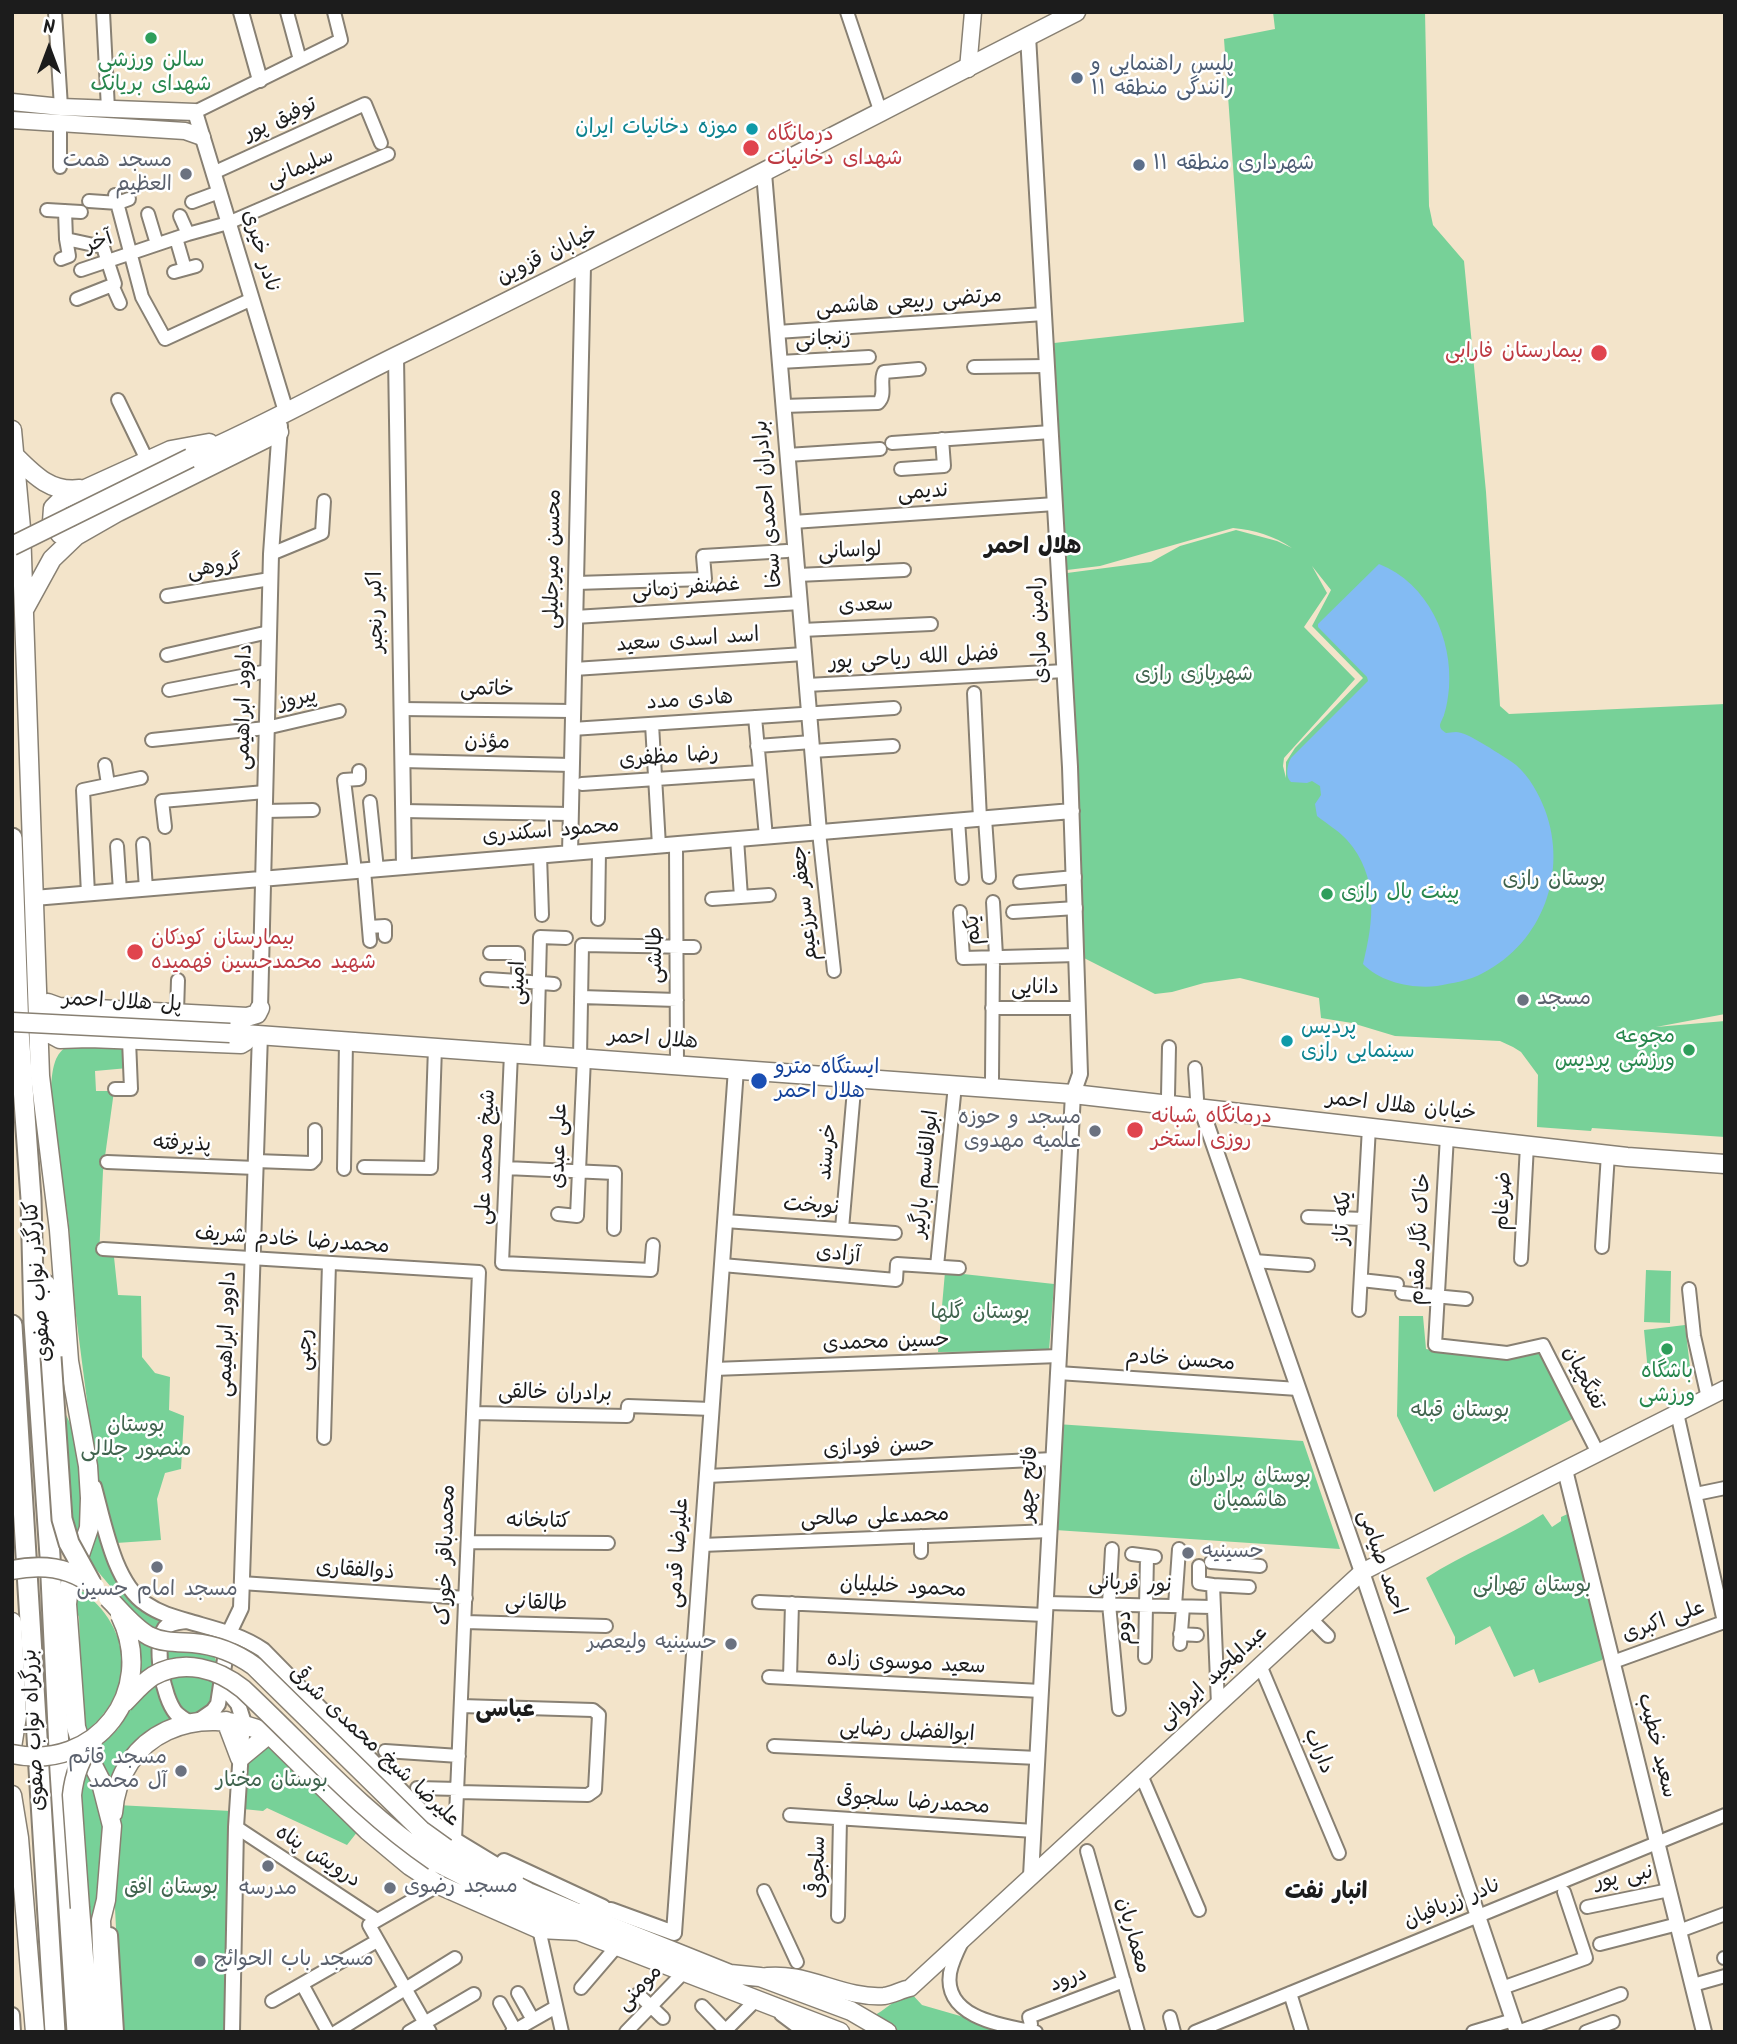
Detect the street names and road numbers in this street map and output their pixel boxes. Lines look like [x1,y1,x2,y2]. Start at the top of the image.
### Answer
street label: توفیق پور [241,94,321,148]
street label: سلیمانی [264,145,338,195]
street label: نادر خیری [234,207,284,297]
street label: خیابان قزوین [494,222,602,292]
street label: آخر [81,227,117,261]
street label: مرتضی ربیعی هاشمی [815,285,1003,323]
street label: زنجانی [795,327,851,355]
street label: برادران احمدی سخا [750,419,790,589]
street label: ندیمی [897,480,949,508]
street label: محسن میرجلیلی [541,489,569,629]
street label: لواسانی [818,539,882,567]
street label: گروهی [186,552,244,586]
street label: اکبر رنجبر [365,571,391,653]
street label: غضنفر زمانی [631,574,741,606]
street label: رامین مرادی [1026,576,1056,684]
street label: سعدی [838,593,894,621]
street label: اسد اسدی سعید [616,624,760,660]
street label: فضل الله ریاحی پور [828,643,1000,677]
street label: داوود ابراهیمی [232,644,260,770]
street label: خاتمی [460,678,514,704]
street label: پیروز [276,684,320,718]
street label: هادی مدد [646,686,734,718]
street label: مؤذن [464,731,510,757]
street label: رضا مظفری [618,743,720,775]
street label: محمود اسکندری [481,814,621,852]
street label: جعفر سرزعیم [788,844,826,962]
street label: یکم [962,915,988,945]
street label: طالشی [644,927,670,983]
street label: امینی [507,960,533,1006]
street label: دانایی [1011,976,1059,1002]
street label: پل هلال احمر [62,988,182,1020]
street label: هلال احمر [607,1025,699,1057]
street label: خیابان هلال احمر [1325,1088,1477,1128]
street label: شیخ محمد علی [473,1089,503,1225]
street label: علی عبدی [547,1103,575,1189]
street label: ابوالقاسم بارگیر [908,1109,946,1239]
street label: خرسند [814,1123,844,1181]
street label: پذیرفته [153,1132,211,1160]
street label: ضرغام [1491,1171,1519,1231]
street label: خاک‌ نگار‌ مقدم [1406,1172,1438,1306]
street label: یکه تاز [1331,1191,1359,1245]
street label: نوبخت [782,1193,840,1223]
street label: کنارگذر نواب صفوی [20,1199,60,1363]
street label: محمدرضا خادم شریف [194,1223,390,1261]
street label: آزادی [815,1242,861,1270]
street label: داوود ابراهیمی [214,1271,244,1397]
street label: رجبی [294,1329,320,1371]
street label: حسین محمدی [822,1329,950,1359]
street label: تفنگچیان [1555,1343,1609,1415]
street label: محسن خادم [1124,1346,1236,1378]
street label: برادران خالقی [498,1381,612,1409]
street label: حسن فودازی [823,1433,935,1465]
street label: فاتح چهر [1016,1445,1046,1523]
street label: محمدباقر خورک [433,1484,463,1626]
street label: علیرضا قدمی [664,1497,696,1609]
street label: محمدعلی صالحی [800,1504,950,1534]
street label: احمد صیامی [1350,1507,1410,1619]
street label: کتابخانه [506,1510,570,1536]
street label: ذوالفقاری [315,1557,395,1587]
street label: نور قربانی [1088,1572,1172,1600]
street label: محمود خلیلیان [839,1573,967,1605]
street label: طالقانی [504,1591,568,1619]
street label: علی اکبری [1619,1596,1709,1650]
street label: دوم [1113,1611,1139,1645]
street label: عبدالمجید ایروانی [1154,1622,1274,1736]
street label: بزرگراه نواب صفوی [19,1648,53,1812]
street label: سعید موسوی زاده [826,1648,986,1682]
street label: علیرضا شیخ محمدی شرقی [282,1662,464,1834]
street label: سعید خطیب [1630,1691,1680,1801]
street label: ابوالفضل رضایی [839,1717,975,1749]
street label: داراب [1296,1725,1338,1779]
street label: محمدرضا سلجوقی [836,1786,990,1822]
street label: درویش پناه [270,1821,364,1895]
street label: سلجوقی [807,1835,833,1899]
street label: نبی پور [1593,1861,1655,1897]
street label: نادر زربافیان [1401,1874,1505,1936]
street label: معماریان [1108,1895,1154,1977]
street label: مومنی [613,1961,669,2017]
street label: درود [1047,1962,1091,2000]

